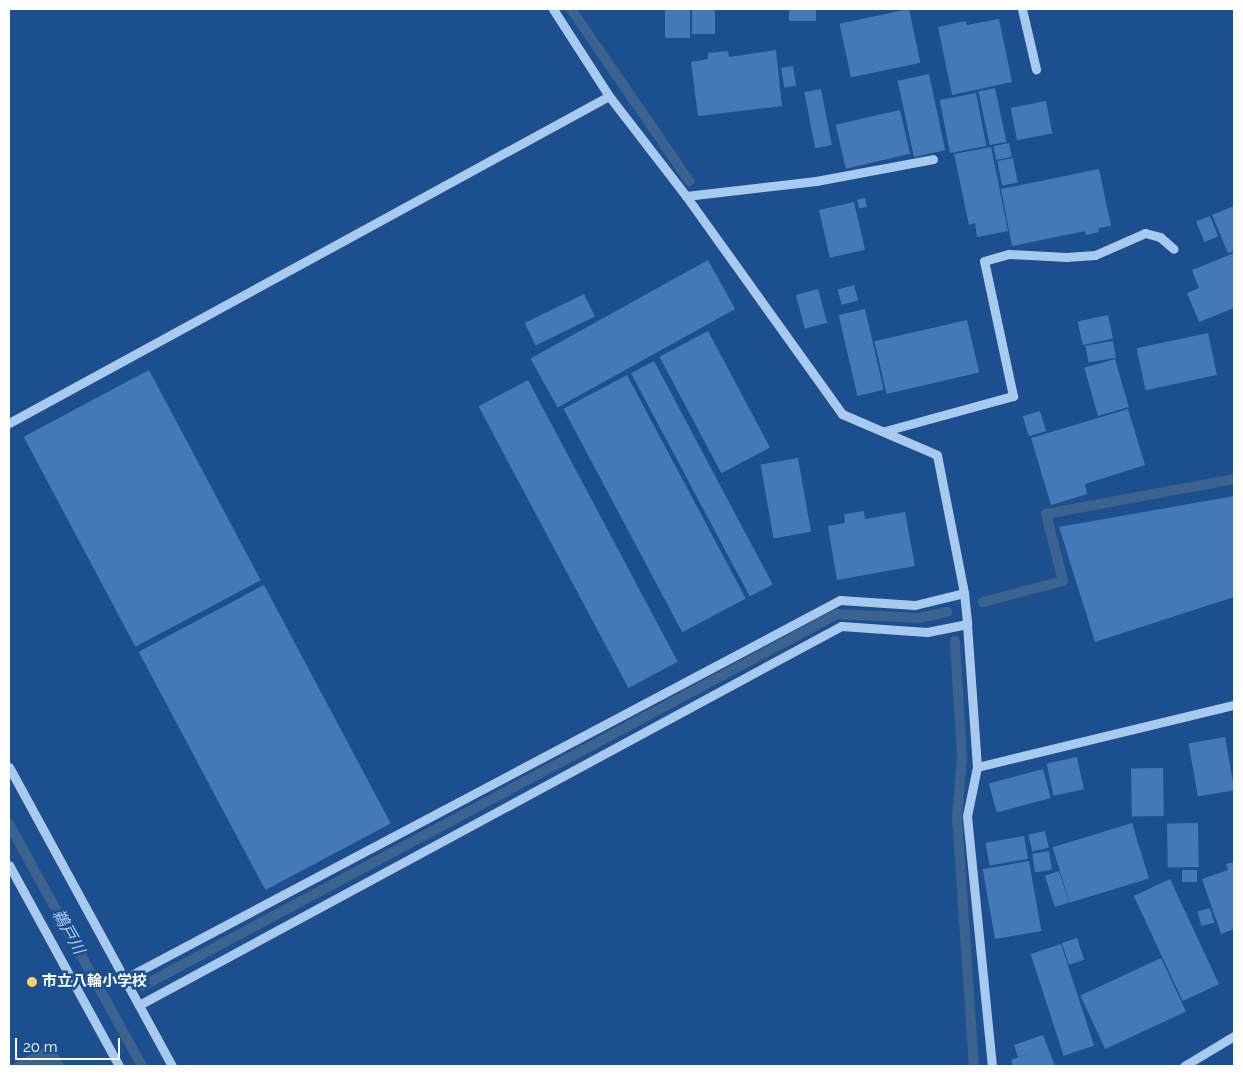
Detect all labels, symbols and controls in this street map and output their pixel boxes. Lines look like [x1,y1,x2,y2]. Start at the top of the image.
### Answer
water label: 鵜戸川 [48,906,88,958]
place label: 市立八輪小学校 [42,973,147,991]
marker: 市立八輪小学校 [26,976,38,988]
scale bar [18,1028,122,1060]
text: 20 m [23,1038,58,1056]

